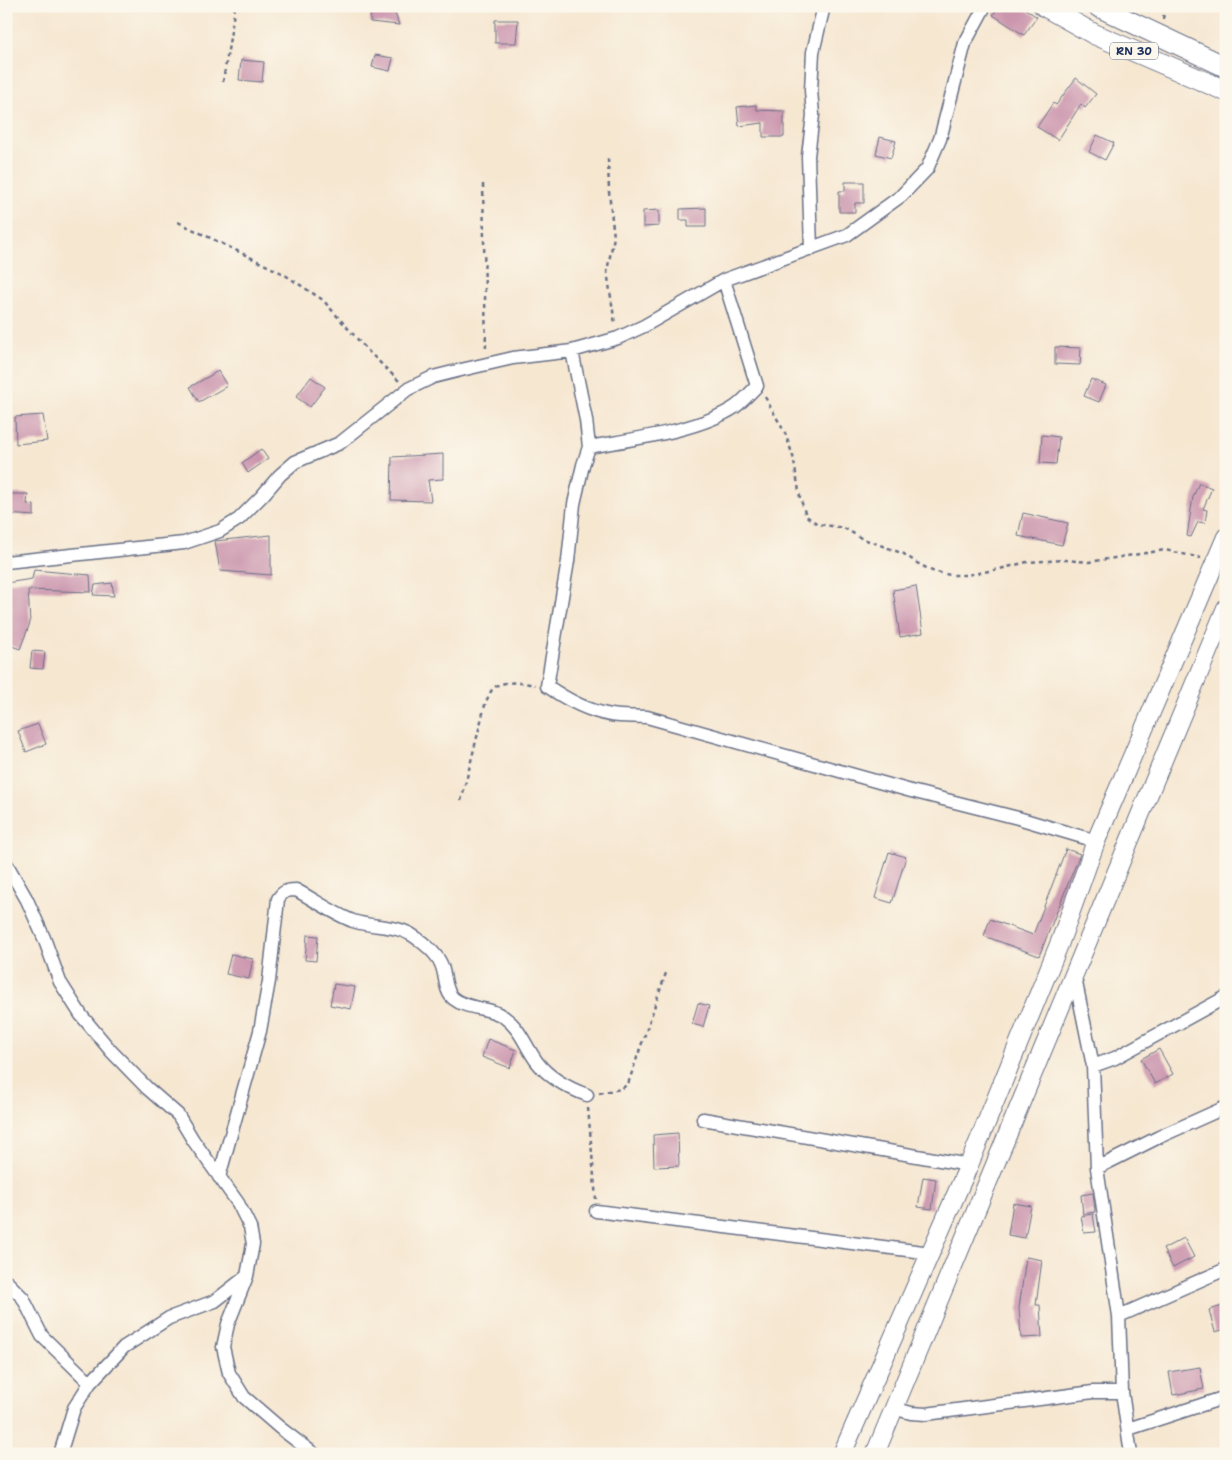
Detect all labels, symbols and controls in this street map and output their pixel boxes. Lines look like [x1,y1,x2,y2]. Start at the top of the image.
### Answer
road number: RN 30 [1110,42,1158,59]

